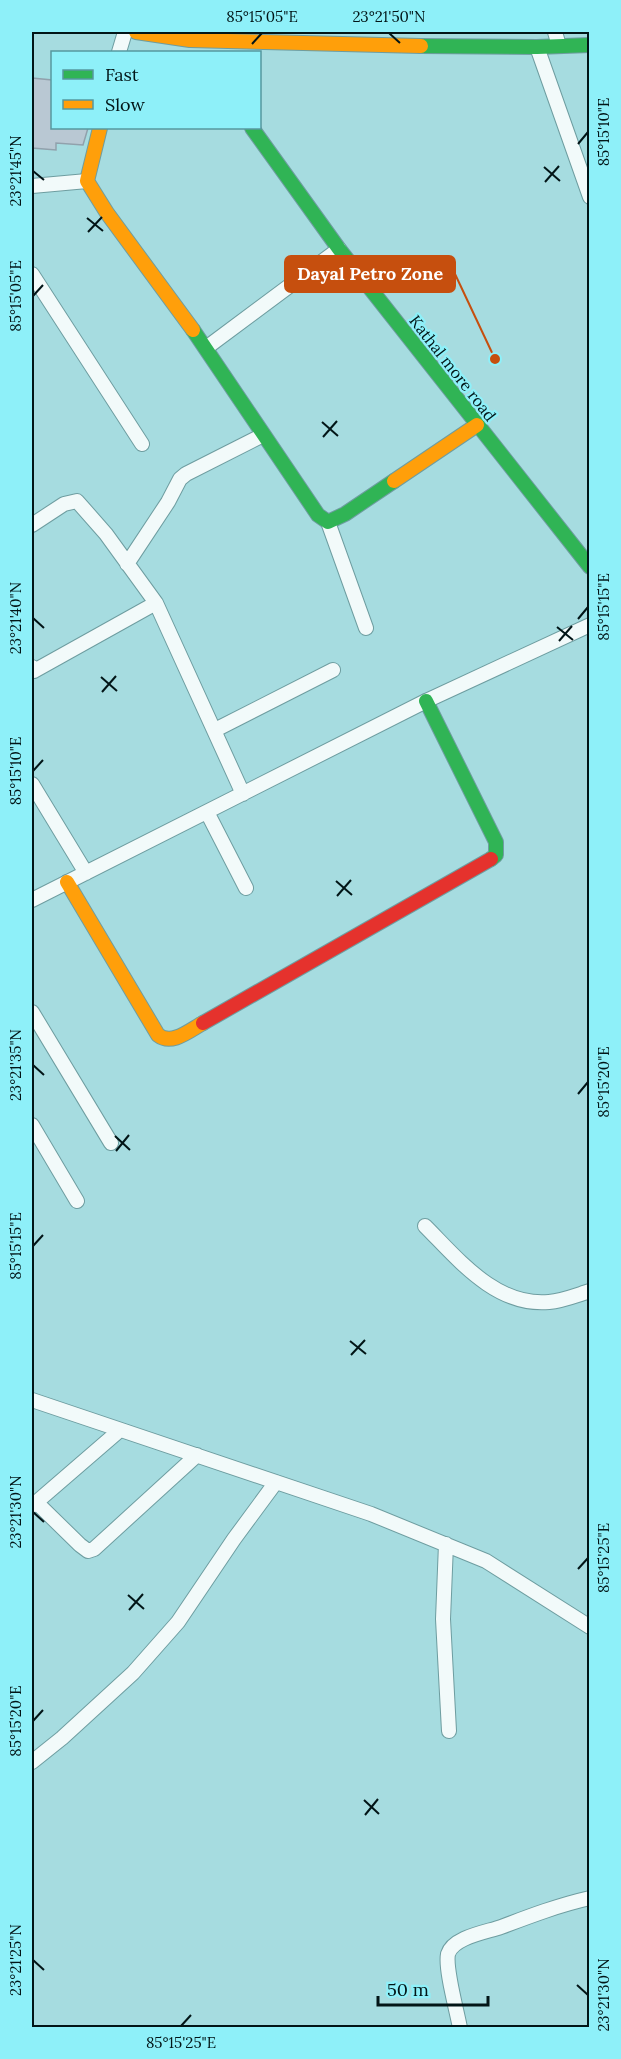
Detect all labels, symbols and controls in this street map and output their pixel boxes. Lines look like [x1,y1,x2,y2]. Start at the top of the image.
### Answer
text: 85°15'05"E [226,7,298,26]
text: 23°21'50"N [352,7,426,26]
legend [51,51,261,129]
text: Fast [105,63,139,86]
text: Slow [105,93,145,116]
text: 85°15'10"E [594,98,613,166]
text: 23°21'45"N [6,135,25,207]
callout: Dayal Petro Zone [285,256,455,292]
text: 85°15'05"E [6,260,25,332]
text: Dayal Petro Zone [297,262,443,285]
street label: Kathal more road [405,311,501,425]
text: 85°15'15"E [594,573,613,641]
text: 23°21'40"N [6,582,25,654]
text: 85°15'10"E [6,737,25,805]
text: 23°21'35"N [6,1029,25,1101]
text: 85°15'20"E [594,1046,613,1118]
text: 85°15'15"E [6,1212,25,1280]
text: 23°21'30"N [6,1475,25,1549]
text: 85°15'25"E [594,1523,613,1593]
text: 85°15'20"E [6,1685,25,1757]
text: 23°21'25"N [6,1924,25,1996]
text: 23°21'30"N [594,1958,613,2032]
scale bar [378,1969,488,2007]
text: 50 m [387,1978,429,2001]
text: 85°15'25"E [146,2033,216,2052]

